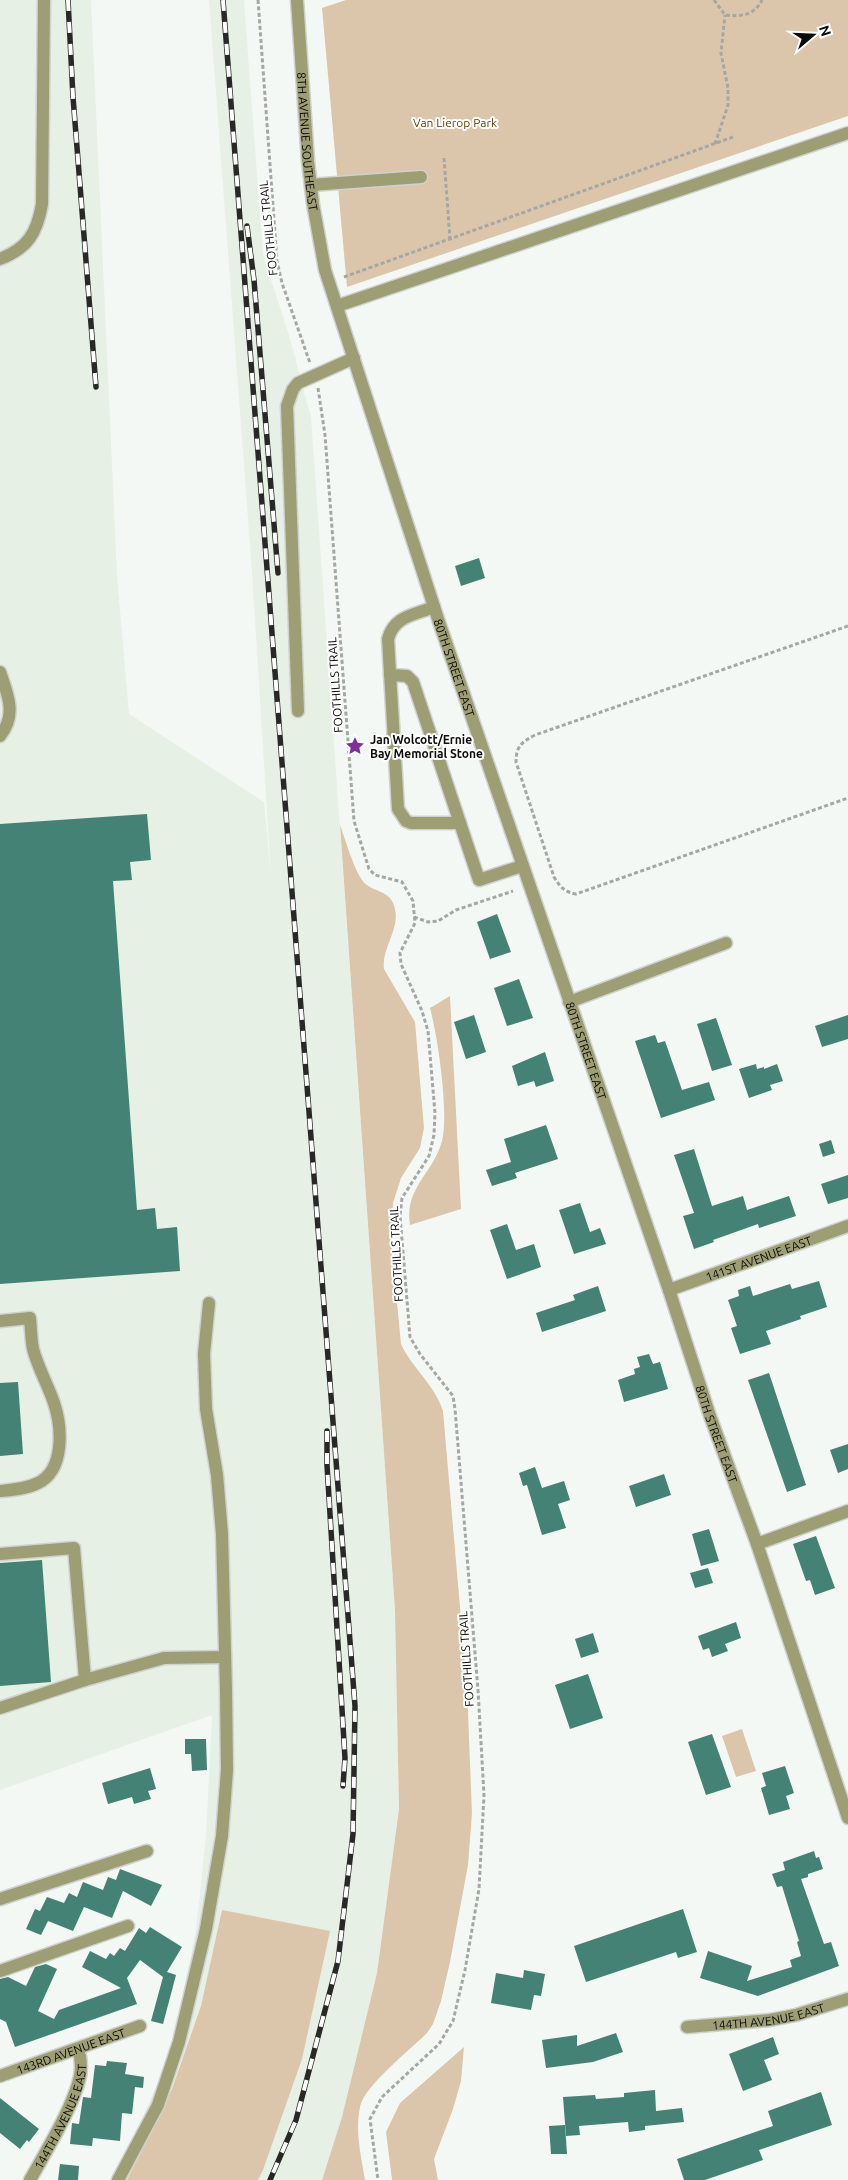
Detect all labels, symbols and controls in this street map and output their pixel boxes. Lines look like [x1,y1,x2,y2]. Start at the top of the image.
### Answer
north arrow [788,10,838,60]
text: N [816,23,835,38]
street label: 8TH AVENUE SOUTHEAST [295,72,321,212]
park label: Van Lierop Park [413,116,497,129]
street label: FOOTHILLS TRAIL [257,180,279,276]
street label: 80TH STREET EAST [432,617,478,719]
street label: FOOTHILLS TRAIL [325,637,345,733]
place label: Jan Wolcott/Ernie Bay Memorial Stone [370,733,483,760]
place icon: Jan Wolcott/Ernie Bay Memorial Stone [344,735,366,757]
street label: 80TH STREET EAST [564,1000,610,1101]
street label: FOOTHILLS TRAIL [387,1206,405,1302]
street label: 141ST AVENUE EAST [704,1233,814,1283]
street label: 80TH STREET EAST [694,1384,741,1485]
street label: FOOTHILLS TRAIL [456,1611,476,1707]
street label: 144TH AVENUE EAST [711,2000,826,2031]
street label: 143RD AVENUE EAST [14,2025,127,2076]
street label: 144TH AVENUE EAST [31,2063,88,2171]

